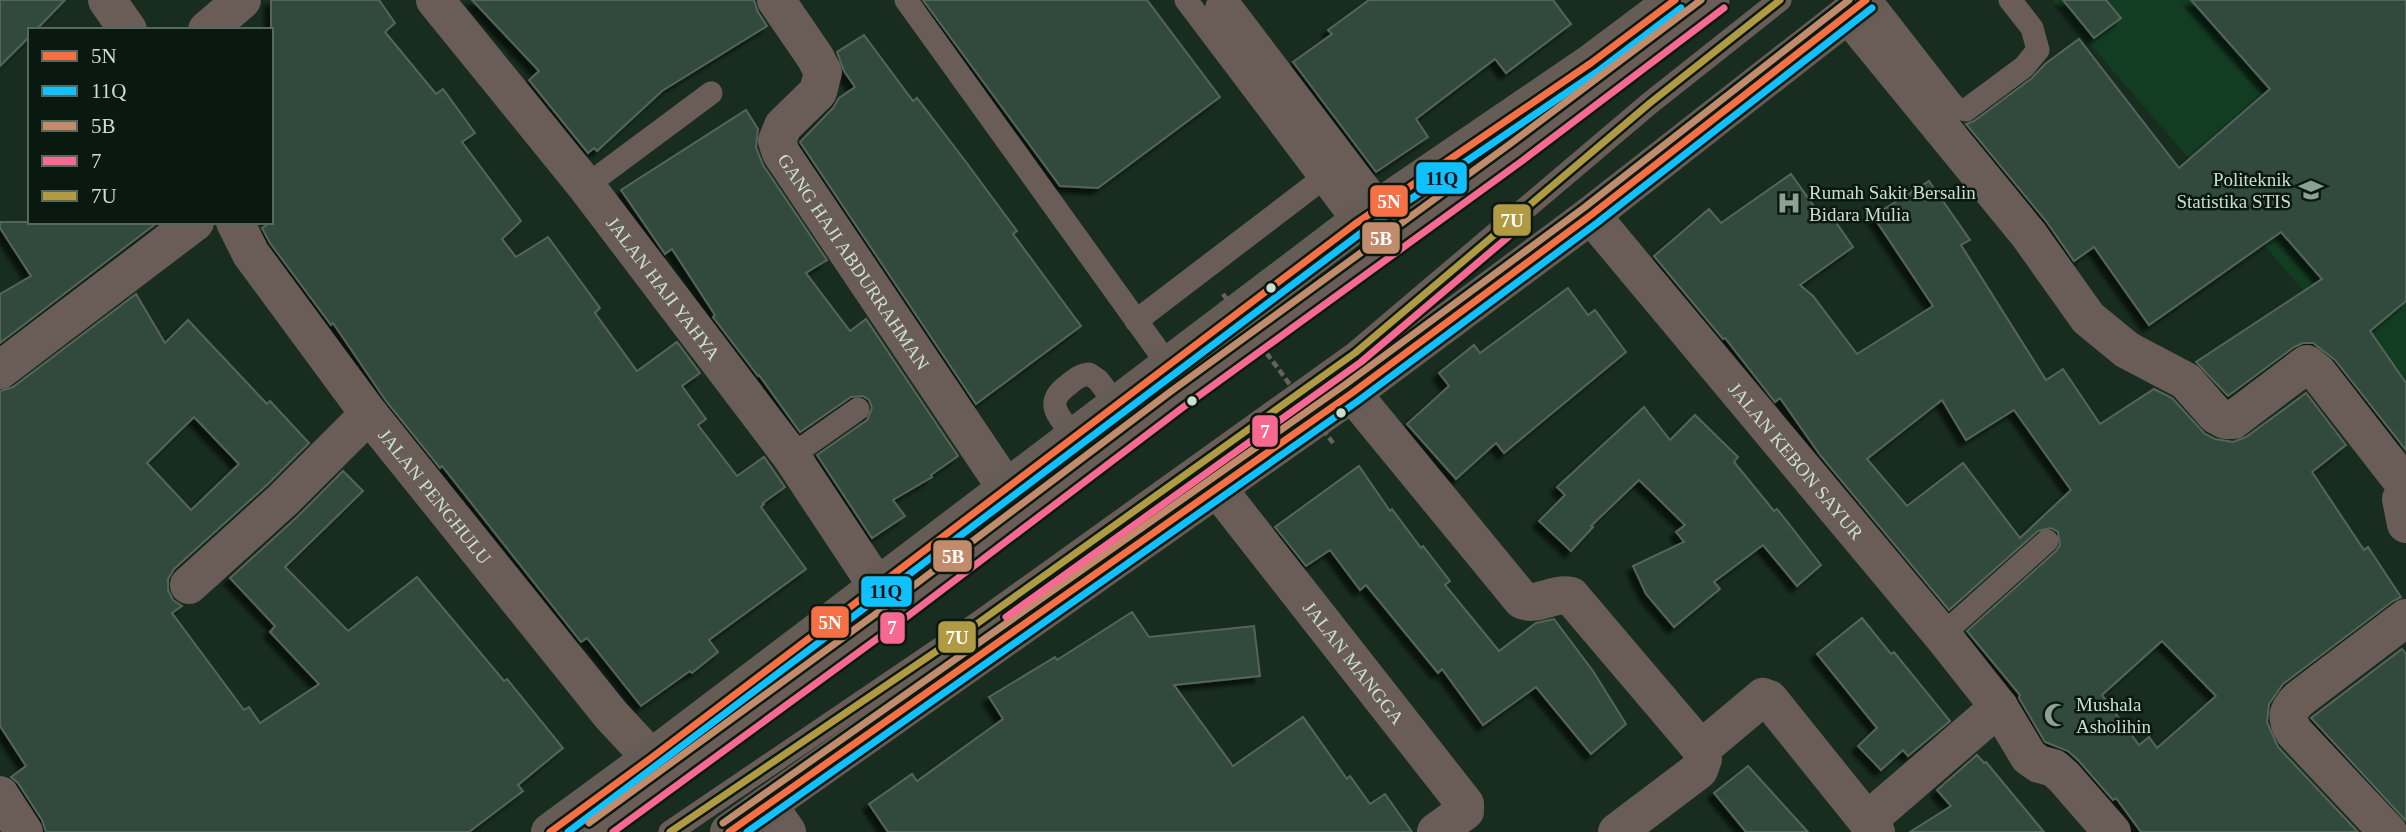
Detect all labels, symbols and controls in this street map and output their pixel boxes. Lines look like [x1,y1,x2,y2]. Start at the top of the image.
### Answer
legend [28,28,273,224]
text: 5N [91,44,117,68]
text: 11Q [91,79,126,103]
text: 5B [91,114,116,138]
text: 7 [91,149,102,173]
street label: GANG HAJI ABDURRAHMAN [774,150,934,374]
line badge: 11Q [1415,161,1468,195]
text: 11Q [1426,168,1458,189]
place label: Politeknik Statistika STIS [2176,169,2291,212]
school or university icon: Politeknik Statistika STIS [2297,176,2325,204]
place label: Rumah Sakit Bersalin Bidara Mulia [1809,182,1976,225]
text: 7U [91,184,117,208]
line badge: 5N [1369,184,1409,218]
hospital icon: Rumah Sakit Bersalin Bidara Mulia [1775,189,1803,217]
text: 5N [1377,191,1401,212]
line badge: 7U [1492,203,1532,237]
text: 7U [1500,210,1524,231]
street label: JALAN HAJI YAHYA [602,212,725,364]
line badge: 5B [1361,221,1401,255]
text: 5B [1370,228,1392,249]
unlabelled marker [1264,281,1278,295]
street label: JALAN KEBON SAYUR [1725,378,1868,543]
unlabelled marker [1185,394,1199,408]
unlabelled marker [1334,406,1348,420]
line badge: 7 [1251,414,1279,448]
text: 7 [1260,421,1270,442]
street label: JALAN PENGHULU [374,424,496,568]
line badge: 5B [932,539,973,573]
text: 5B [942,546,964,567]
line badge: 11Q [860,575,913,608]
text: 11Q [870,581,902,602]
street label: JALAN MANGGA [1299,597,1409,729]
line badge: 5N [810,605,850,639]
line badge: 7 [879,611,906,645]
text: 5N [818,612,842,633]
text: 7 [887,617,897,638]
line badge: 7U [937,620,977,654]
text: 7U [945,627,969,648]
place label: Mushala Asholihin [2076,694,2151,737]
mosque icon: Mushala Asholihin [2042,701,2070,729]

